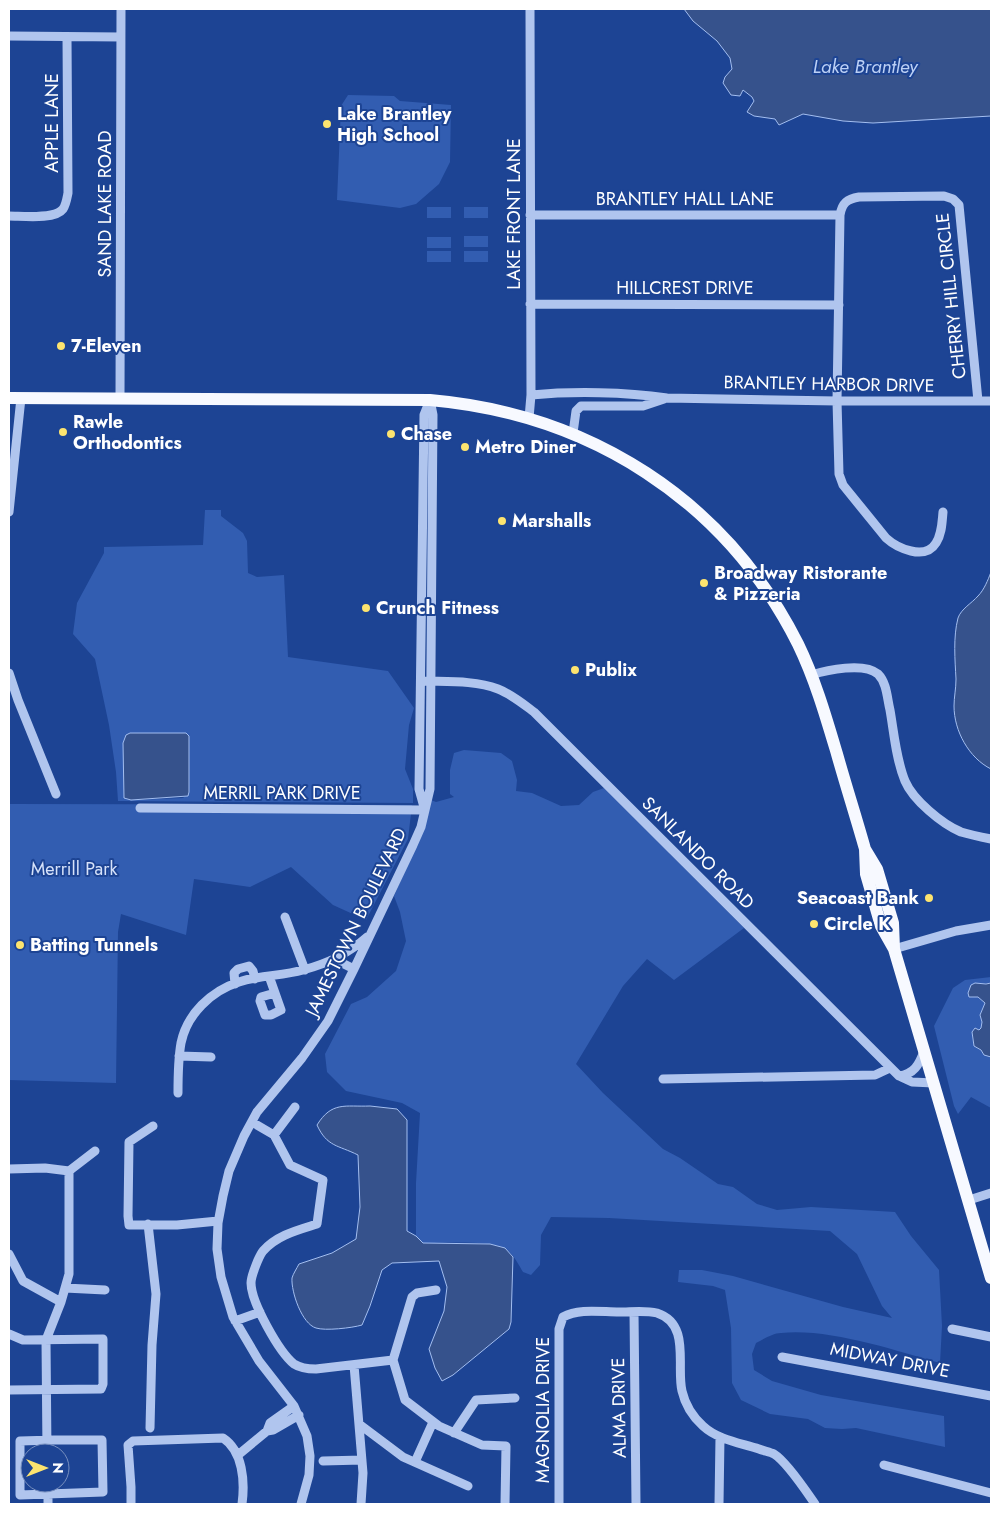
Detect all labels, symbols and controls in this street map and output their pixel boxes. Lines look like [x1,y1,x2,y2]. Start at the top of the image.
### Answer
water label: Lake Brantley [813,53,919,80]
street label: APPLE LANE [39,73,65,173]
place label: Lake Brantley High School [337,101,452,148]
marker: Lake Brantley High School [321,118,333,130]
street label: SAND LAKE ROAD [92,130,118,278]
street label: LAKE FRONT LANE [501,138,527,290]
street label: BRANTLEY HALL LANE [596,186,774,212]
street label: CHERRY HILL CIRCLE [929,212,973,380]
street label: HILLCREST DRIVE [616,275,754,301]
place label: 7-Eleven [71,333,142,359]
marker: 7-Eleven [55,340,67,352]
street label: BRANTLEY HARBOR DRIVE [723,369,935,399]
place label: Rawle Orthodontics [73,409,182,456]
place label: Chase [401,421,452,447]
marker: Rawle Orthodontics [57,426,69,438]
marker: Chase [385,428,397,440]
place label: Metro Diner [475,434,577,460]
marker: Metro Diner [459,441,471,453]
place label: Marshalls [512,508,591,534]
marker: Marshalls [496,515,508,527]
place label: Broadway Ristorante & Pizzeria [714,560,887,607]
marker: Broadway Ristorante & Pizzeria [698,577,710,589]
place label: Crunch Fitness [376,595,499,621]
marker: Crunch Fitness [360,602,372,614]
place label: Publix [585,657,637,683]
marker: Publix [569,664,581,676]
street label: MERRIL PARK DRIVE [203,780,361,806]
street label: SANLANDO ROAD [636,791,760,915]
street label: JAMESTOWN BOULEVARD [298,823,413,1022]
park label: Merrill Park [31,856,117,882]
place label: Seacoast Bank [797,885,920,911]
marker: Seacoast Bank [923,892,935,904]
place label: Circle K [824,911,891,937]
marker: Circle K [808,918,820,930]
place label: Batting Tunnels [30,932,158,958]
marker: Batting Tunnels [14,939,26,951]
street label: MIDWAY DRIVE [828,1336,952,1384]
street label: MAGNOLIA DRIVE [530,1337,556,1483]
street label: ALMA DRIVE [605,1358,633,1458]
north arrow [20,1443,70,1493]
text: N [48,1462,68,1474]

